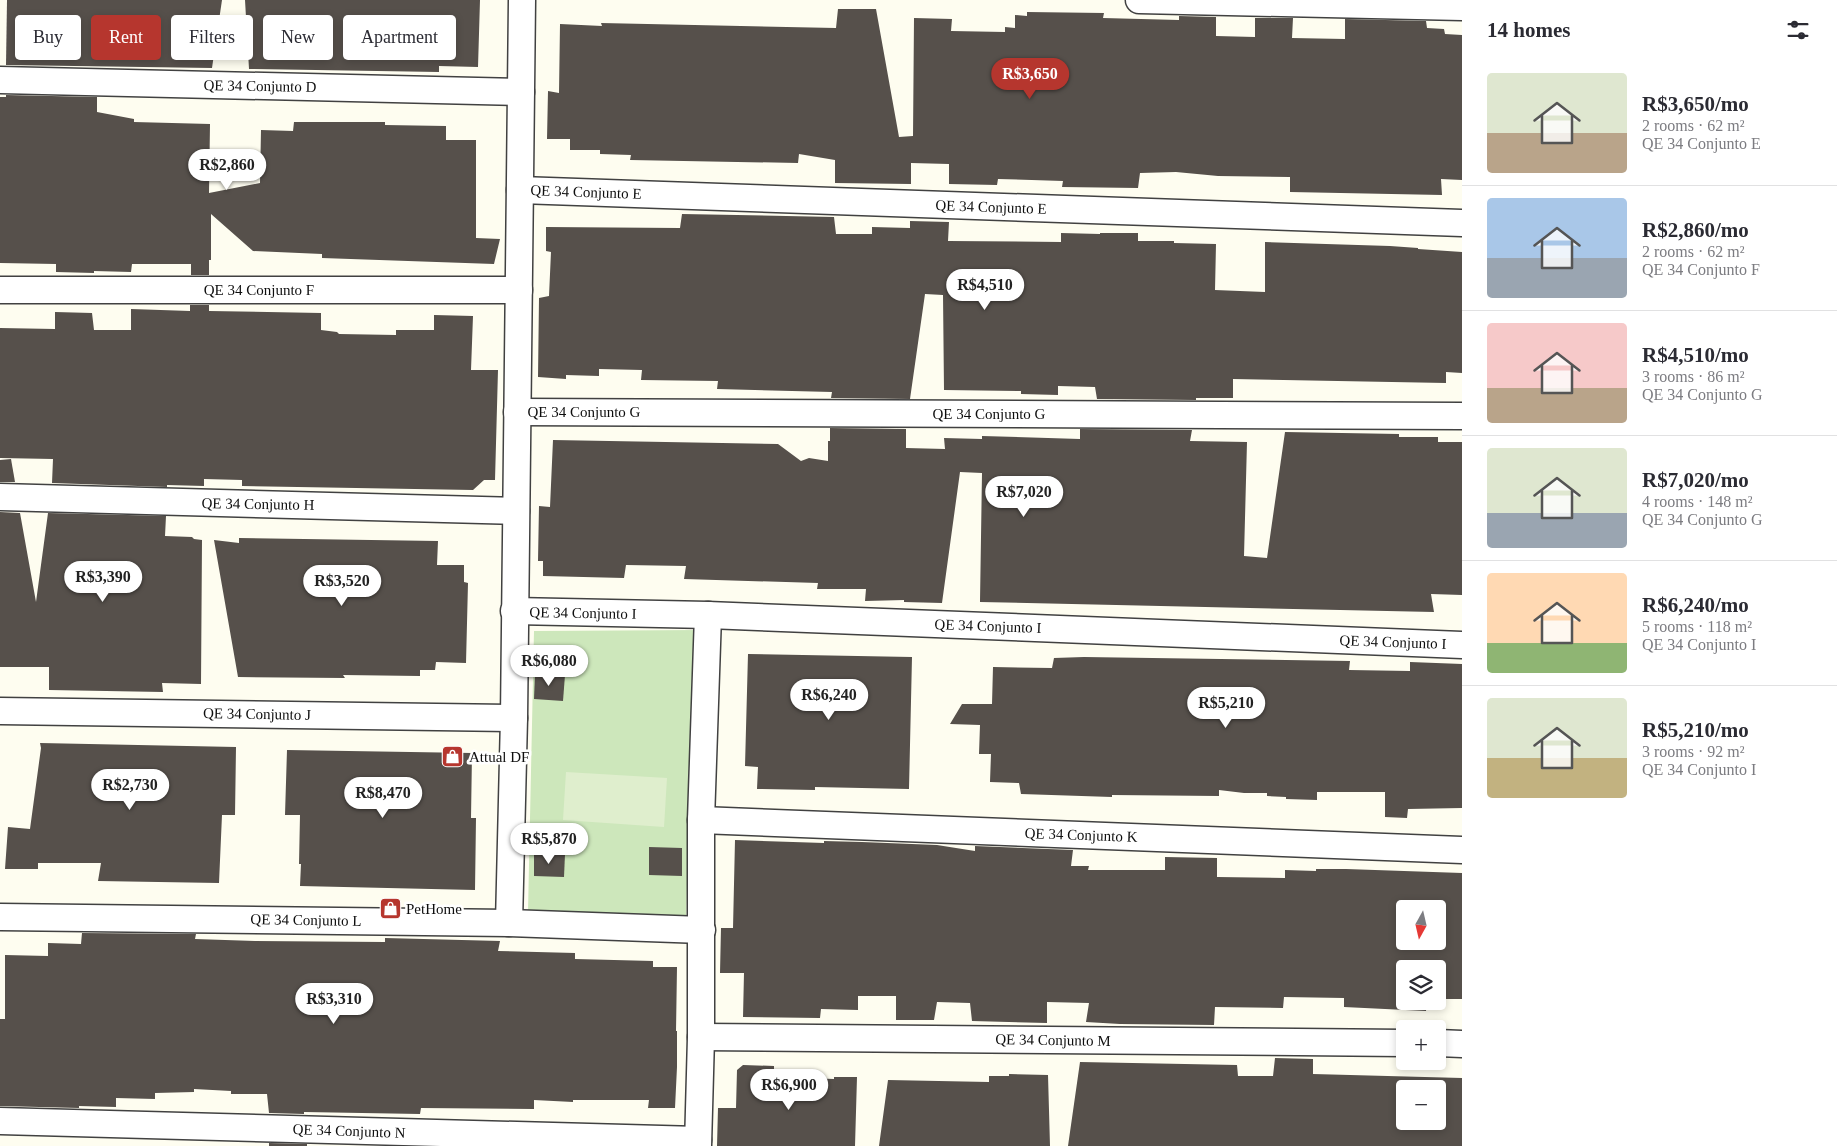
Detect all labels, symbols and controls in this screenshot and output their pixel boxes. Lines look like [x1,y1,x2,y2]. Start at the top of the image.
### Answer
chip: Buy [15,15,81,60]
chip: Rent [91,15,161,60]
chip: Filters [171,15,253,60]
chip: New [263,15,333,60]
chip: Apartment [343,15,456,60]
icon: filters [1784,16,1812,44]
text: 14 homes [1487,18,1570,42]
pin: R$3,650 [984,58,1076,100]
text: R$3,650 [1002,65,1058,82]
street label: QE 34 Conjunto D [203,77,317,95]
text: R$3,650/mo [1642,92,1749,116]
icon: home [1527,93,1587,153]
text: 2 rooms · 62 m² [1642,117,1745,134]
text: QE 34 Conjunto E [1642,135,1761,152]
pin: R$2,860 [181,148,273,191]
text: R$2,860 [199,156,255,173]
street label: QE 34 Conjunto E [530,182,642,202]
street label: QE 34 Conjunto E [935,197,1047,217]
icon: home [1527,218,1587,278]
text: R$2,860/mo [1642,218,1749,242]
text: 2 rooms · 62 m² [1642,243,1745,260]
text: QE 34 Conjunto F [1642,261,1760,278]
pin: R$4,510 [939,268,1031,311]
text: R$4,510 [957,276,1013,293]
street label: QE 34 Conjunto F [204,282,314,298]
icon: home [1527,343,1587,403]
text: R$4,510/mo [1642,343,1749,367]
text: 3 rooms · 86 m² [1642,368,1745,385]
text: QE 34 Conjunto G [1642,386,1762,403]
street label: QE 34 Conjunto G [528,404,641,420]
street label: QE 34 Conjunto G [933,406,1046,422]
icon: home [1527,468,1587,528]
text: R$7,020/mo [1642,468,1749,492]
pin: R$7,020 [978,476,1070,518]
text: R$7,020 [996,483,1052,500]
text: 4 rooms · 148 m² [1642,493,1753,510]
street label: QE 34 Conjunto H [201,495,315,513]
text: QE 34 Conjunto G [1642,511,1762,528]
pin: R$3,390 [57,560,149,603]
pin: R$3,520 [296,564,388,607]
text: R$3,390 [75,568,131,585]
text: R$3,520 [314,572,370,589]
icon: home [1527,593,1587,653]
text: R$6,240/mo [1642,593,1749,617]
street label: QE 34 Conjunto I [529,604,637,622]
street label: QE 34 Conjunto I [934,616,1042,636]
text: 5 rooms · 118 m² [1642,618,1752,635]
street label: QE 34 Conjunto I [1339,632,1447,652]
text: QE 34 Conjunto I [1642,636,1756,653]
pin: R$6,080 [503,644,595,687]
text: R$6,080 [521,652,577,669]
pin: R$6,240 [783,678,875,721]
text: R$6,240 [801,686,857,703]
pin: R$5,210 [1180,686,1272,729]
text: R$5,210 [1198,694,1254,711]
street label: QE 34 Conjunto J [203,705,311,723]
icon: home [1527,718,1587,778]
text: R$5,210/mo [1642,718,1749,742]
text: 3 rooms · 92 m² [1642,743,1745,760]
shop icon: Attual DF [441,745,465,769]
place label: Attual DF [469,749,529,765]
text: QE 34 Conjunto I [1642,761,1756,778]
pin: R$2,730 [84,768,176,811]
text: R$2,730 [102,776,158,793]
pin: R$8,470 [337,776,429,819]
text: R$8,470 [355,784,411,801]
pin: R$5,870 [503,822,595,865]
street label: QE 34 Conjunto K [1024,825,1138,845]
text: R$5,870 [521,830,577,847]
shop icon: PetHome [378,897,402,921]
north arrow [1396,900,1446,950]
map controls [1396,900,1446,1130]
place label: PetHome [406,901,462,917]
street label: QE 34 Conjunto L [250,911,362,929]
button: layers [1396,960,1446,1010]
pin: R$3,310 [288,982,380,1025]
text: R$3,310 [306,990,362,1007]
button: + [1396,1020,1446,1070]
street label: QE 34 Conjunto M [995,1031,1111,1049]
pin: R$6,900 [743,1068,835,1111]
text: R$6,900 [761,1076,817,1093]
button: − [1396,1080,1446,1130]
street label: QE 34 Conjunto N [292,1121,406,1141]

